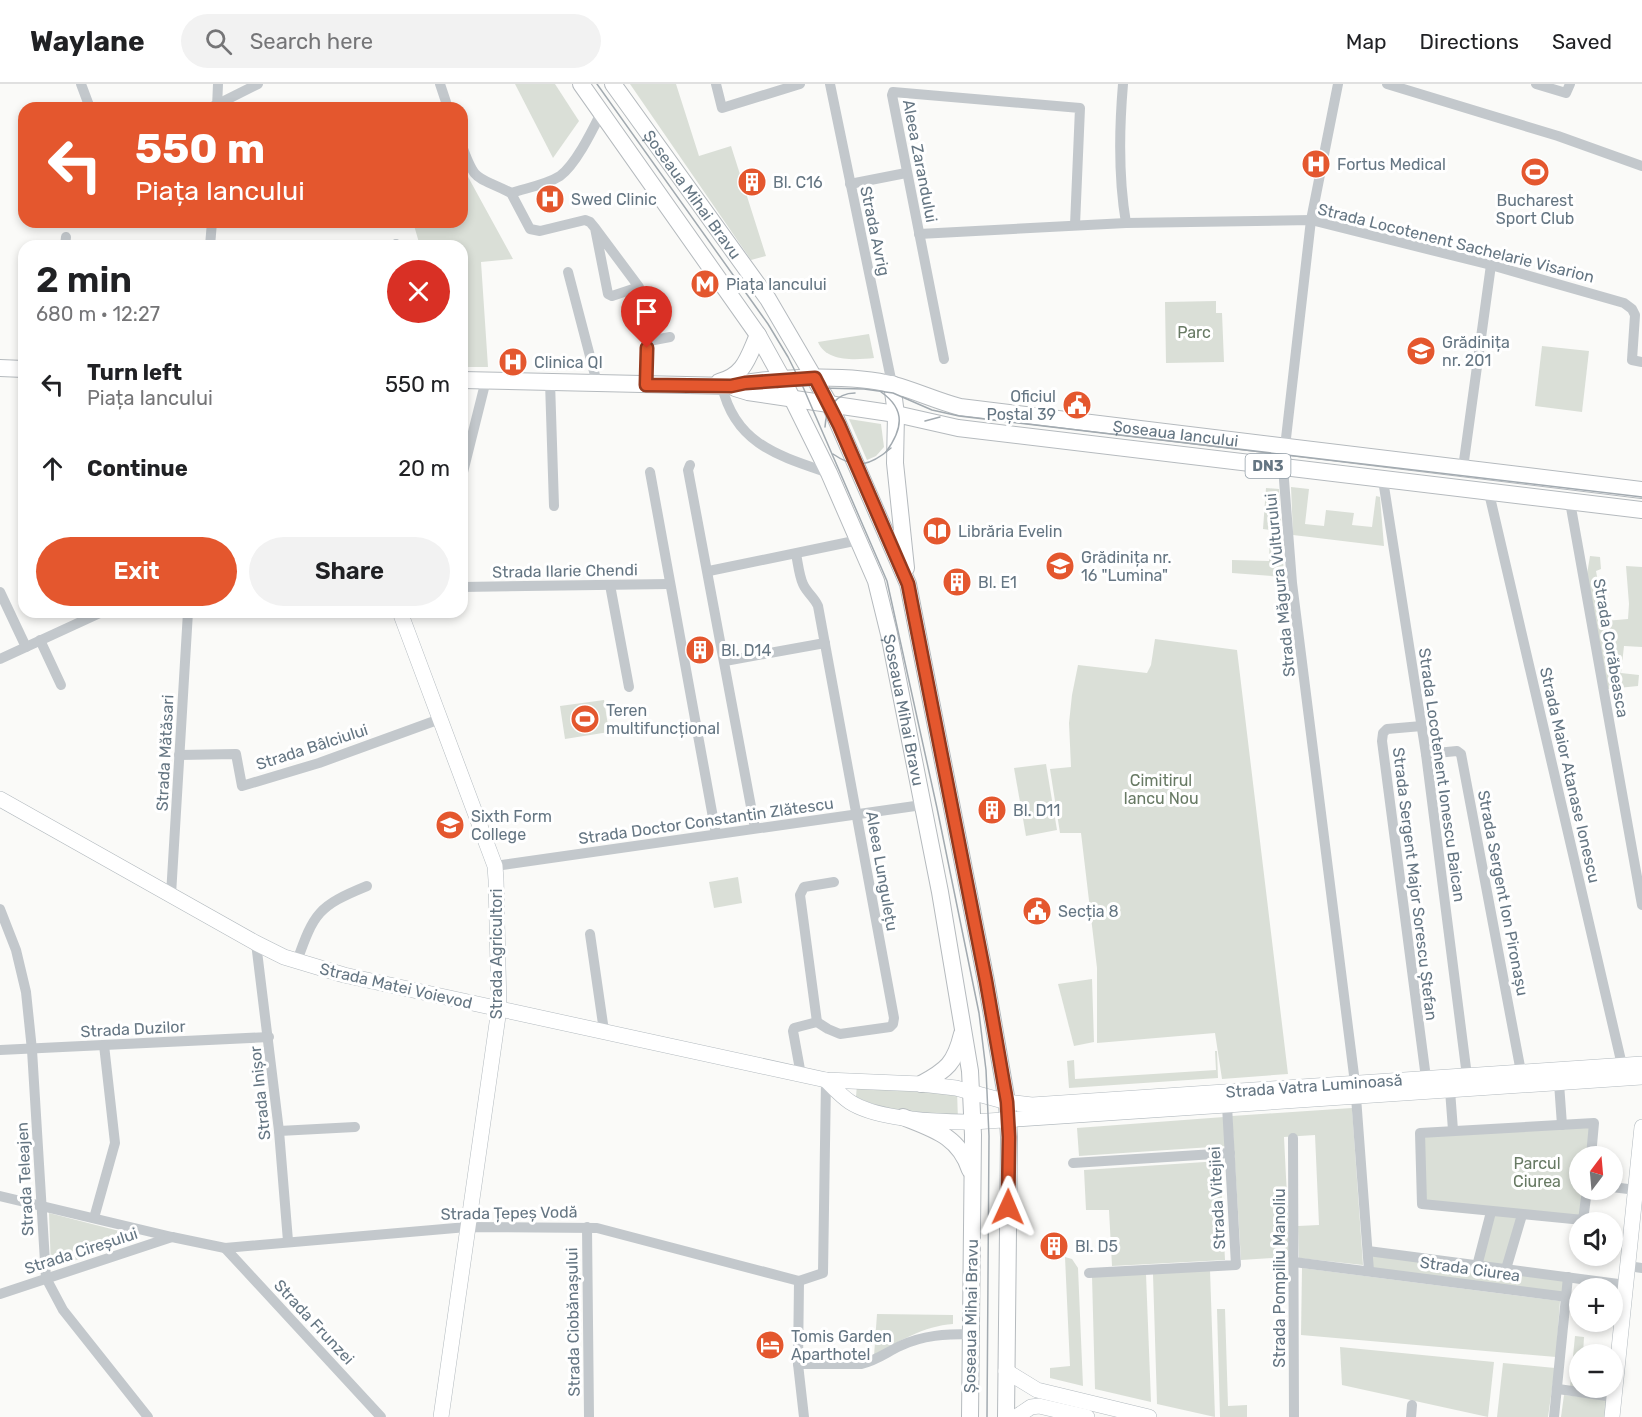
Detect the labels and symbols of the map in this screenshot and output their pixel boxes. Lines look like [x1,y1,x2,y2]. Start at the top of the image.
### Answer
street label: Aleea Zarandului [899,98,941,224]
street label: Șoseaua Mihai Bravu [640,126,745,262]
hospital icon: Fortus Medical [1300,148,1332,180]
place label: Fortus Medical [1337,155,1446,174]
sports icon: Bucharest Sport Club [1519,156,1551,188]
building icon: Bl. C16 [736,166,768,198]
place label: Bl. C16 [773,173,823,192]
hospital icon: Swed Clinic [534,183,566,215]
street label: Strada Avrig [856,184,894,278]
place label: Swed Clinic [571,190,657,209]
place label: Bucharest Sport Club [1496,191,1574,228]
street label: Strada Locotenent Sachelarie Visarion [1316,199,1596,287]
metro station icon: Piața Iancului [689,268,721,300]
place label: Piața Iancului [726,275,827,294]
pin [621,286,672,348]
park label: Parc [1177,323,1211,342]
place label: Grădinița nr. 201 [1442,333,1510,370]
school or university icon: Grădinița nr. 201 [1405,335,1437,367]
hospital icon: Clinica QI [497,346,529,378]
place label: Clinica QI [534,353,603,372]
place label: Oficiul Poștal 39 [987,387,1056,424]
public building icon: Oficiul Poștal 39 [1061,389,1093,421]
street label: Șoseaua Iancului [1112,416,1240,450]
road number: DN3 [1246,454,1290,478]
street label: Strada Măgura Vulturului [1261,492,1299,678]
library icon: Librăria Evelin [921,515,953,547]
place label: Librăria Evelin [958,522,1062,541]
place label: Grădinița nr. 16 "Lumina" [1081,548,1172,585]
school or university icon: Grădinița nr. 16 "Lumina" [1044,550,1076,582]
street label: Strada Ilarie Chendi [492,560,638,582]
building icon: Bl. E1 [941,566,973,598]
place label: Bl. E1 [978,573,1017,592]
street label: Strada Corăbeasca [1589,577,1633,719]
street label: Șoseaua Mihai Bravu [880,632,928,787]
building icon: Bl. D14 [684,634,716,666]
place label: Bl. D14 [721,641,771,660]
street label: Strada Locotenent Ionescu Baican [1415,647,1469,903]
street label: Strada Maior Atanase Ionescu [1536,665,1604,885]
street label: Strada Mătăsari [152,694,178,812]
place label: Teren multifuncțional [606,701,720,738]
sports icon: Teren multifuncțional [569,703,601,735]
street label: Strada Bâlciului [254,720,370,774]
street label: Strada Sergent Major Sorescu Ștefan [1389,746,1441,1022]
park label: Cimitirul Iancu Nou [1123,771,1199,808]
street label: Strada Sergent Ion Pironașu [1474,789,1532,997]
street label: Strada Doctor Constantin Zlătescu [577,794,835,848]
building icon: Bl. D11 [976,794,1008,826]
place label: Bl. D11 [1013,801,1060,820]
place label: Sixth Form College [471,807,552,844]
school or university icon: Sixth Form College [434,809,466,841]
street label: Aleea Lungulețu [862,810,902,932]
street label: Strada Agricultori [487,889,506,1019]
public building icon: Secția 8 [1021,895,1053,927]
place label: Secția 8 [1058,902,1119,921]
street label: Strada Matei Voievod [318,959,474,1013]
street label: Strada Duzilor [80,1017,186,1041]
street label: Strada Inișor [246,1045,274,1141]
street label: Strada Vatra Luminoasă [1225,1070,1403,1102]
street label: Strada Teleajen [13,1122,37,1236]
street label: Strada Vitejiei [1205,1146,1229,1250]
north arrow [1569,1146,1623,1200]
park label: Parcul Ciurea [1513,1154,1561,1191]
position arrow [976,1175,1040,1239]
street label: Strada Pompiliu Manoliu [1270,1188,1289,1368]
street label: Strada Țepeș Vodă [440,1202,578,1224]
street label: Strada Cireșului [22,1224,140,1278]
building icon: Bl. D5 [1038,1230,1070,1262]
place label: Bl. D5 [1075,1237,1118,1256]
street label: Șoseaua Mihai Bravu [960,1239,982,1393]
street label: Strada Ciobănașului [562,1247,584,1397]
street label: Strada Ciurea [1419,1253,1521,1285]
street label: Strada Frunzei [270,1276,358,1368]
place label: Tomis Garden Aparthotel [791,1327,892,1364]
hotel icon: Tomis Garden Aparthotel [754,1329,786,1361]

